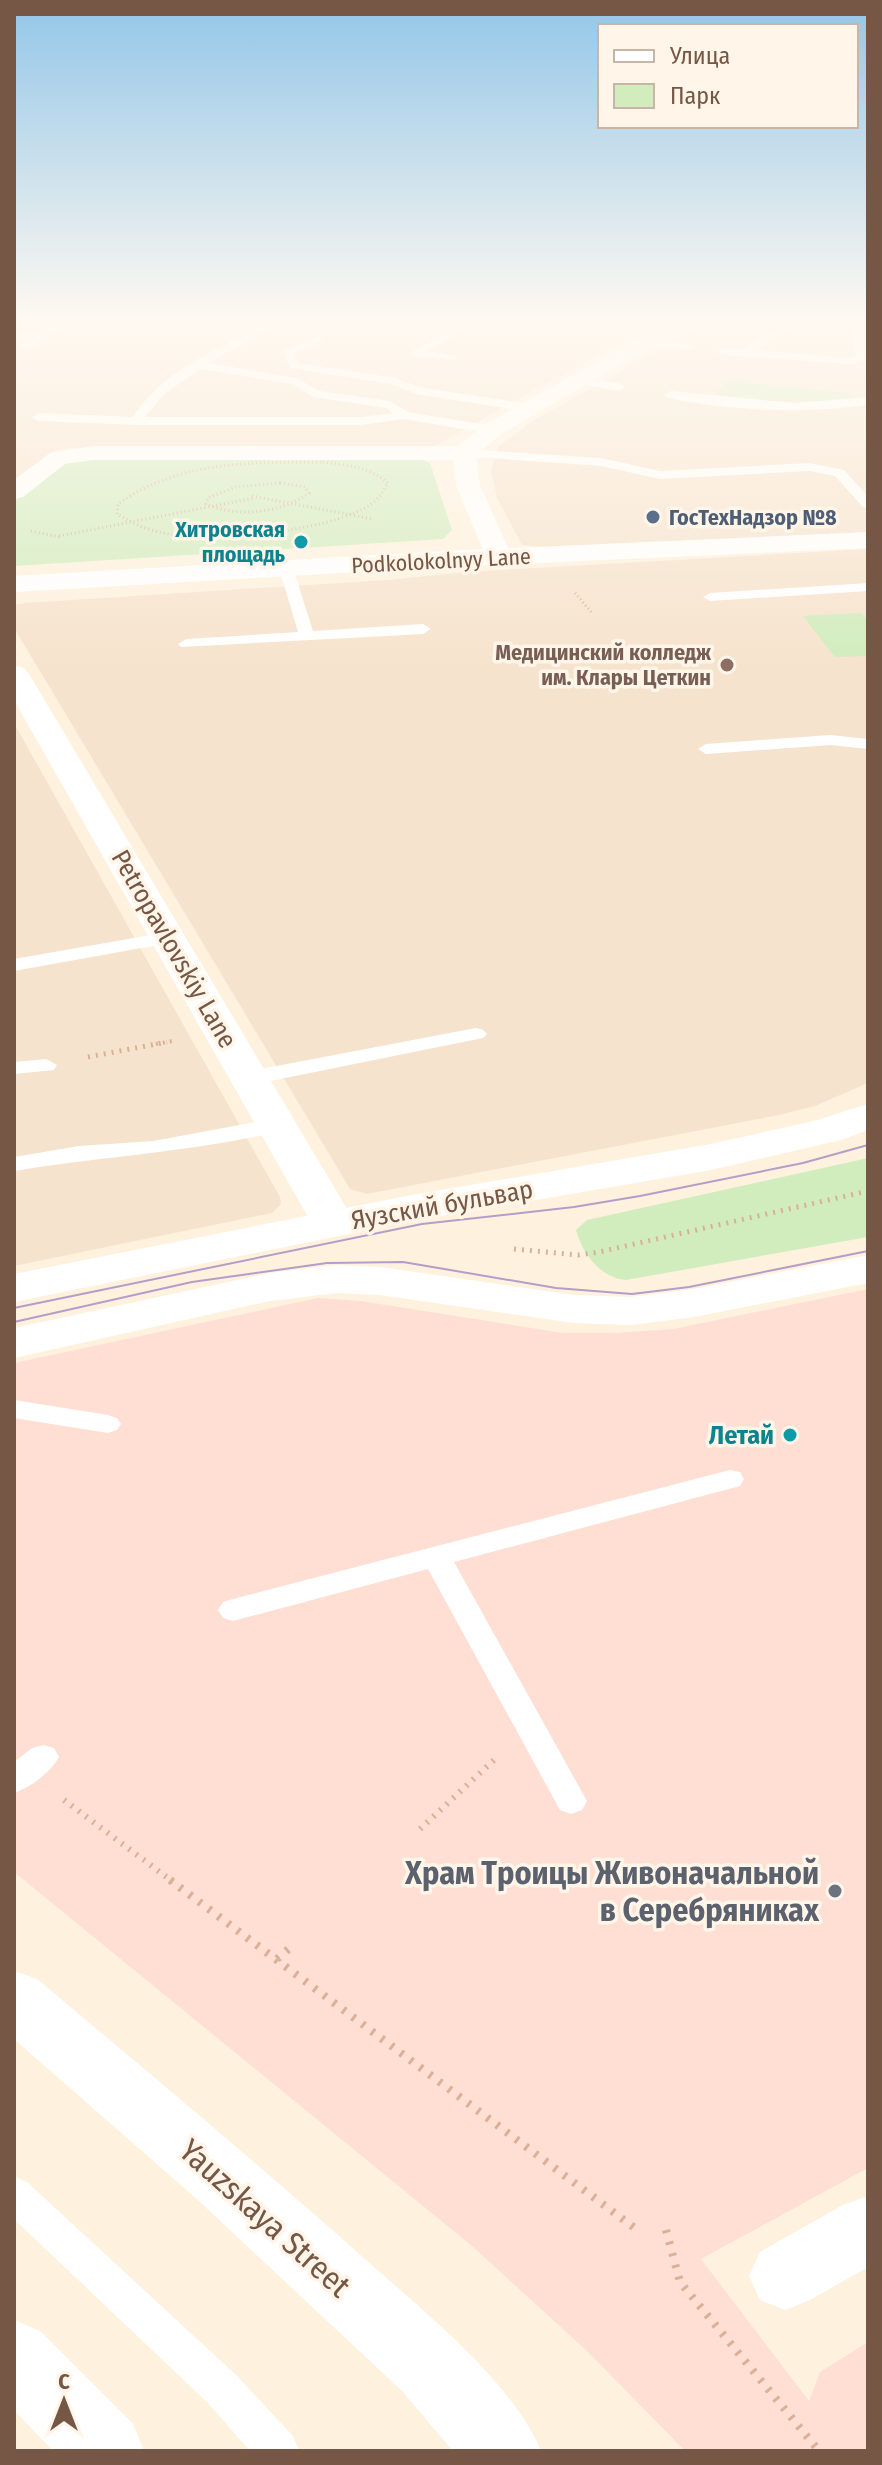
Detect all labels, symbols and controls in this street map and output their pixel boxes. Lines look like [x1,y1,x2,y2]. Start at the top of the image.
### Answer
legend [598,24,858,128]
text: Улица [669,42,730,70]
text: Парк [670,82,721,110]
place label: ГосТехНадзор №8 [669,504,837,531]
marker: ГосТехНадзор №8 [644,508,662,526]
place label: Хитровская площадь [174,516,286,568]
marker: Хитровская площадь [292,533,310,551]
street label: Podkolokolnyy Lane [351,543,531,579]
place label: Медицинский колледж им. Клары Цеткин [495,639,712,691]
marker: Медицинский колледж им. Клары Цеткин [718,656,736,674]
street label: Petropavlovskiy Lane [105,844,243,1054]
street label: Яузский бульвар [349,1174,535,1236]
place label: Летай [709,1420,774,1451]
marker: Летай [781,1426,799,1444]
place label: Храм Троицы Живоначальной в Серебряниках [404,1854,820,1929]
marker: Храм Троицы Живоначальной в Серебряниках [826,1882,844,1900]
street label: Yauzskaya Street [172,2131,359,2305]
north arrow [24,2361,104,2441]
text: С [58,2368,70,2395]

